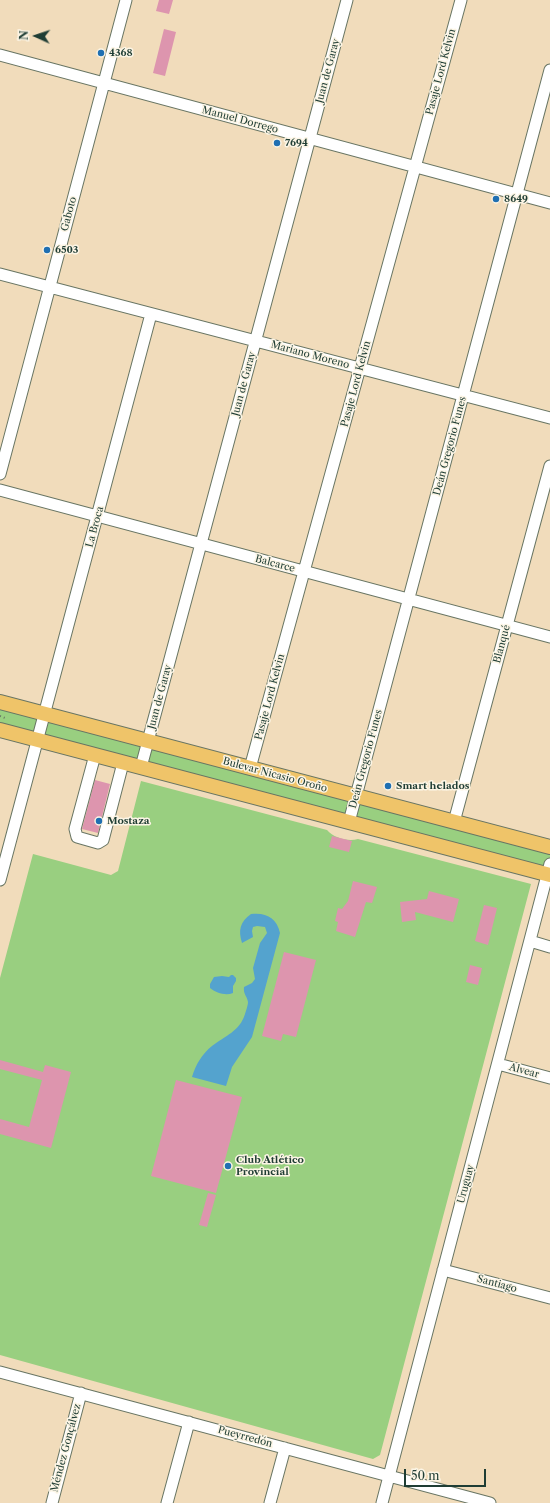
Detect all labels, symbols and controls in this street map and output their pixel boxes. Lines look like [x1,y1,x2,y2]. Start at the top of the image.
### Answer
north arrow [16,16,56,56]
street label: Pasaje Lord Kelvin [424,28,458,116]
text: N [17,30,31,41]
street label: Juan de Garay [314,37,342,105]
place label: 4368 [109,47,133,59]
marker: 4368 [96,48,106,58]
street label: Manuel Dorrego [201,104,279,136]
place label: 7694 [285,137,308,149]
marker: 7694 [272,138,282,148]
place label: 8649 [504,193,528,205]
marker: 8649 [491,194,501,204]
street label: Gaboto [59,195,79,233]
place label: 6503 [55,244,79,256]
marker: 6503 [42,245,52,255]
street label: Mariano Moreno [269,339,351,371]
street label: Pasaje Lord Kelvin [339,340,373,428]
street label: Juan de Garay [230,350,258,418]
street label: Deán Gregorio Funes [431,395,469,497]
street label: La Broca [84,505,106,549]
street label: Balcarce [254,553,296,575]
street label: Blanqué [491,624,513,664]
street label: Pasaje Lord Kelvin [253,653,287,741]
street label: Juan de Garay [146,663,174,731]
street label: Deán Gregorio Funes [347,708,385,810]
street label: Bulevar Nicasio Oroño [221,755,329,795]
place label: Smart helados [396,780,469,792]
marker: Smart helados [383,781,393,791]
place label: Mostaza [107,815,150,827]
marker: Mostaza [94,816,104,826]
street label: Alvear [508,1061,540,1081]
place label: Club Atlético Provincial [236,1154,304,1178]
marker: Club Atlético Provincial [223,1161,233,1171]
street label: Uruguay [455,1163,477,1205]
street label: Santiago [476,1273,518,1295]
street label: Méndez Gonçálvez [48,1402,84,1494]
street label: Pueyrredón [216,1424,274,1450]
scale bar [406,1461,488,1487]
text: 50 m [411,1468,440,1483]

